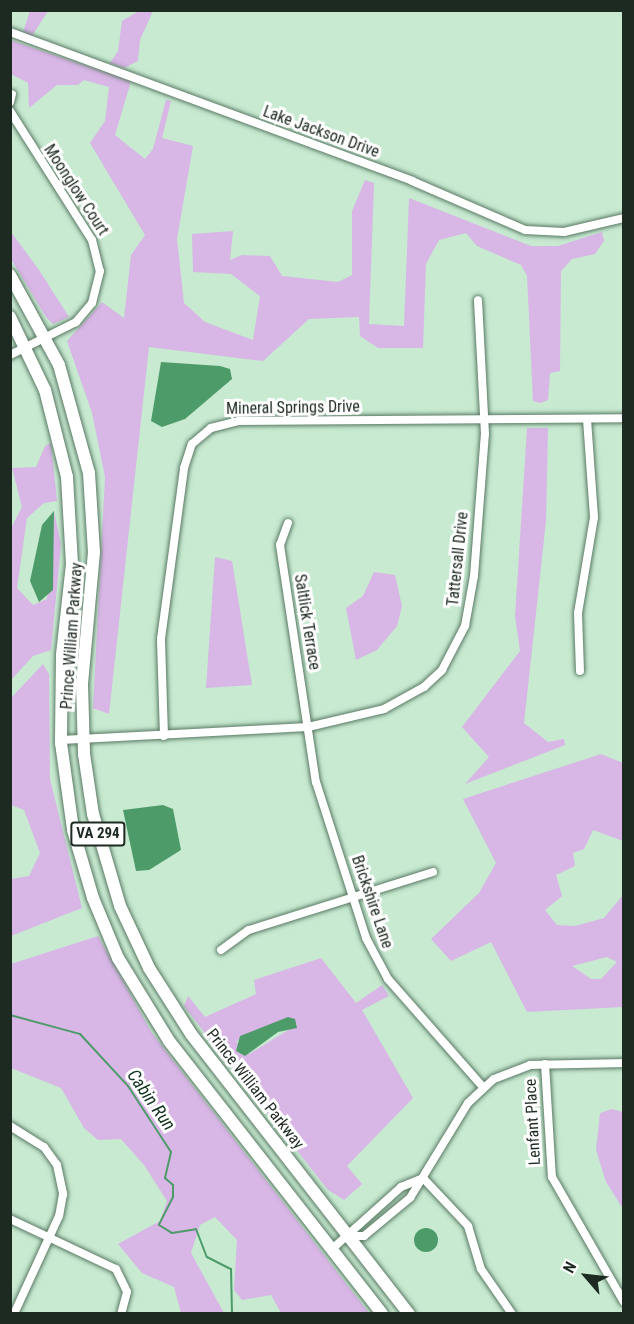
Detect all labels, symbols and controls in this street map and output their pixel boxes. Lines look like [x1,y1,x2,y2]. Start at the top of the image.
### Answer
street label: Lake Jackson Drive [260,102,382,162]
street label: Moonglow Court [40,141,112,239]
street label: Mineral Springs Drive [226,397,360,419]
street label: Tattersall Drive [443,511,473,607]
street label: Prince William Parkway [57,562,87,710]
street label: Saltlick Terrace [290,573,324,671]
road number: VA 294 [70,822,126,846]
street label: Brickshire Lane [347,853,397,951]
street label: Prince William Parkway [202,1025,308,1153]
water label: Cabin Run [122,1065,180,1135]
street label: Lenfant Place [521,1078,545,1166]
north arrow [556,1246,616,1306]
text: N [559,1259,580,1276]

